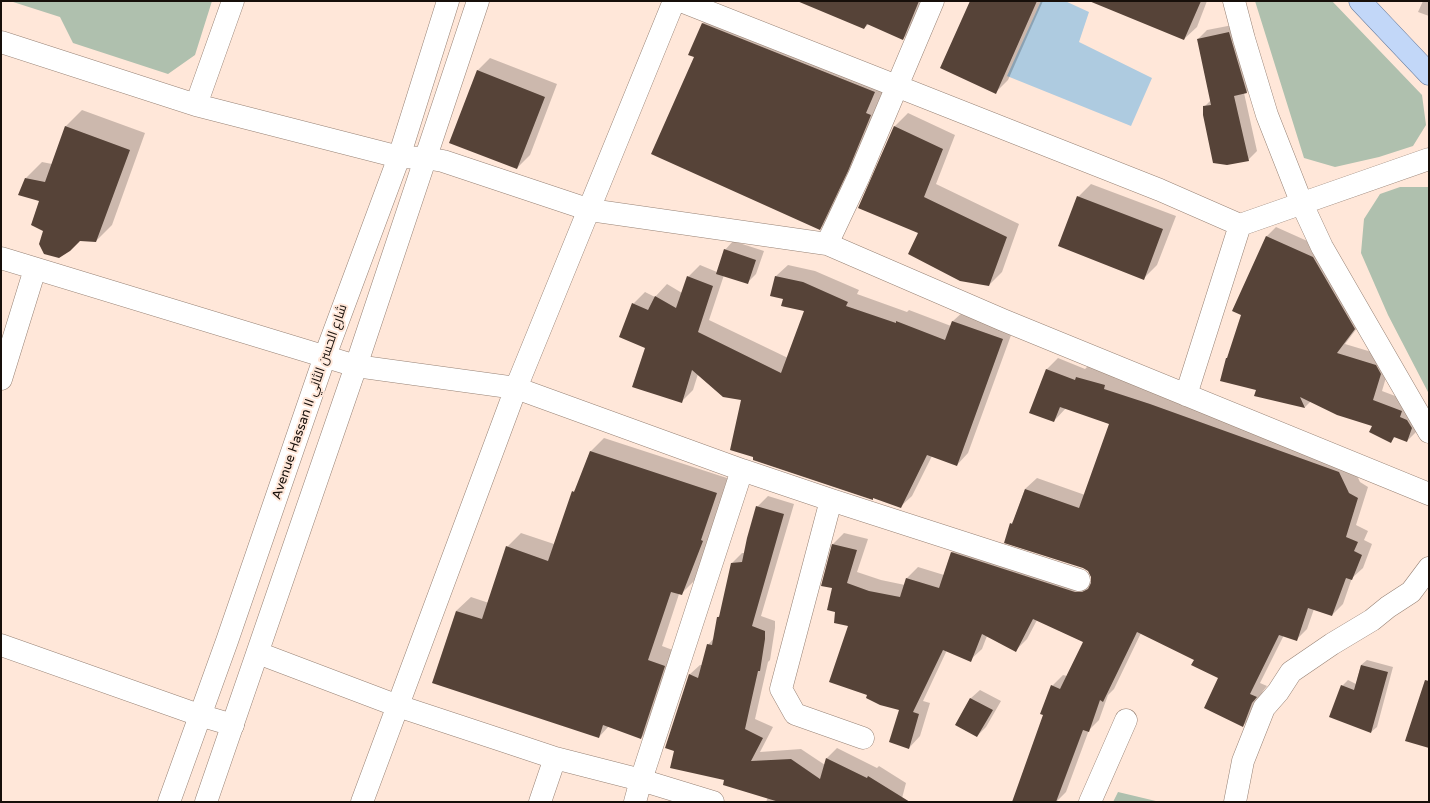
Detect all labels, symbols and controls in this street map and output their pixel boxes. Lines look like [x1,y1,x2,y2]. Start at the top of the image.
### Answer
street label: Avenue Hassan II شارع الحسن الثاني [269,302,351,502]

